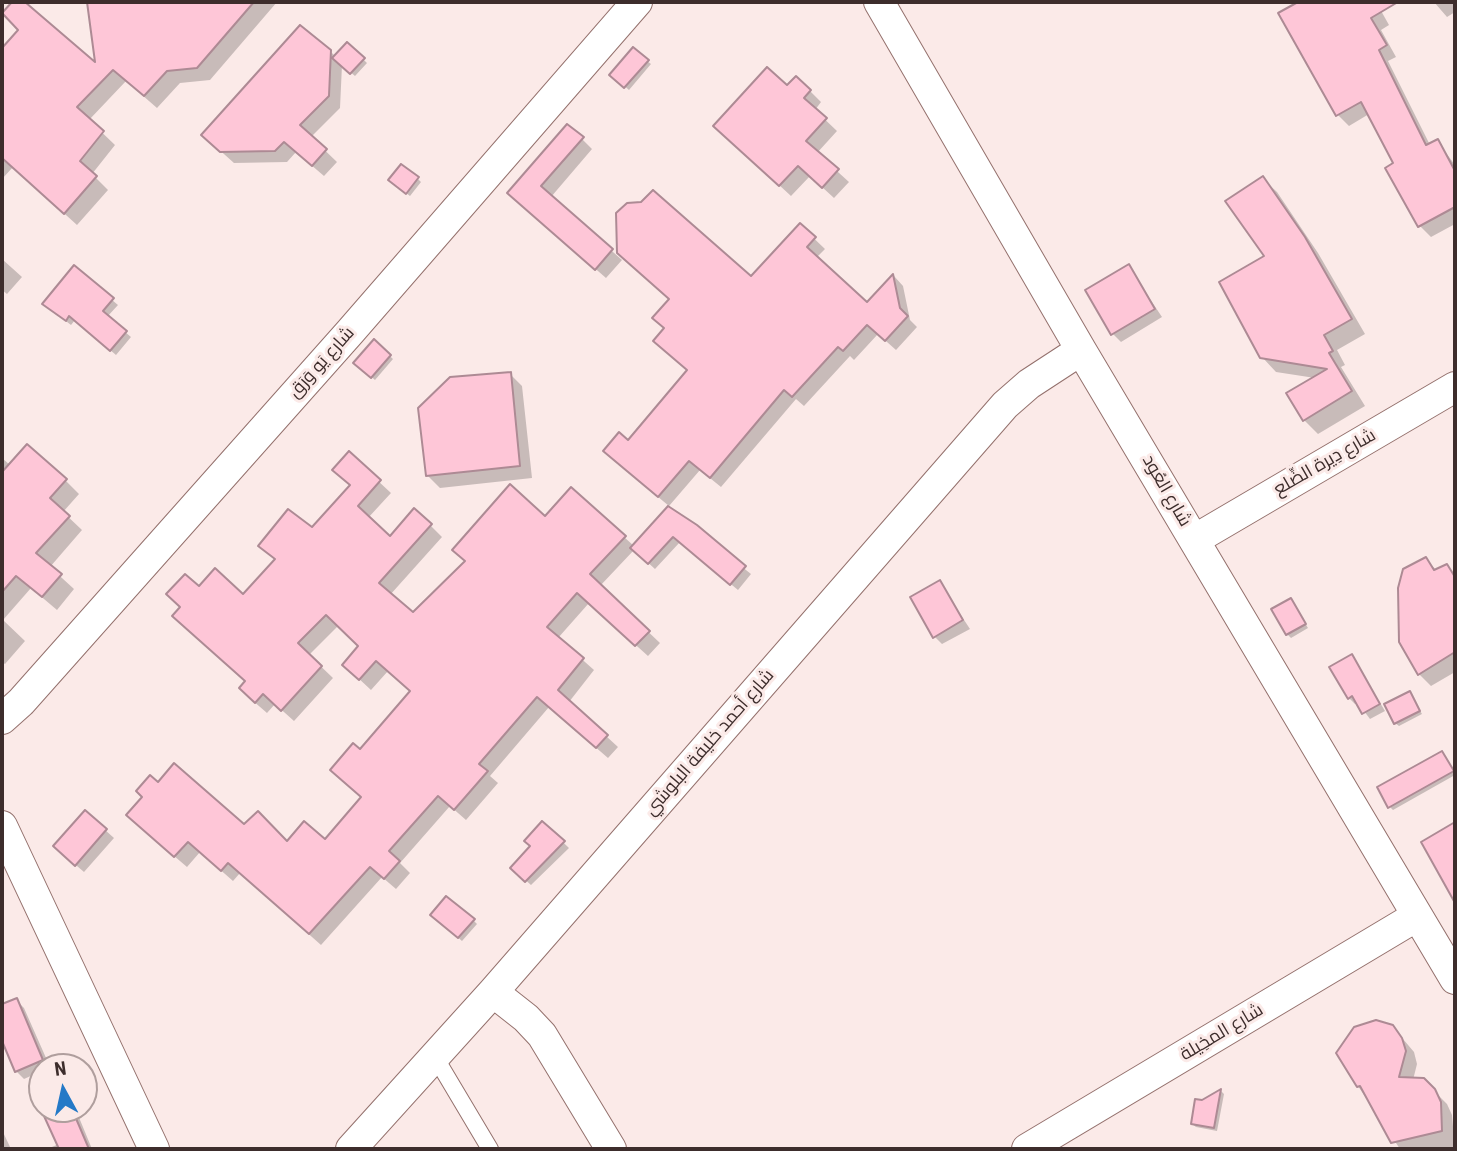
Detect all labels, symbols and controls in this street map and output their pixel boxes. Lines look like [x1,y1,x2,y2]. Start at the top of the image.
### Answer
street label: شارع يَو وَرَق [284,323,360,403]
street label: شارع دِيرة الضِّلع [1270,425,1380,501]
street label: شارع العُود [1137,451,1195,531]
street label: شارع أحمد خليفة البلوشي [641,665,779,821]
street label: شارع المخِيلة [1177,1000,1267,1066]
north arrow [28,1053,98,1123]
text: N [53,1056,68,1081]

